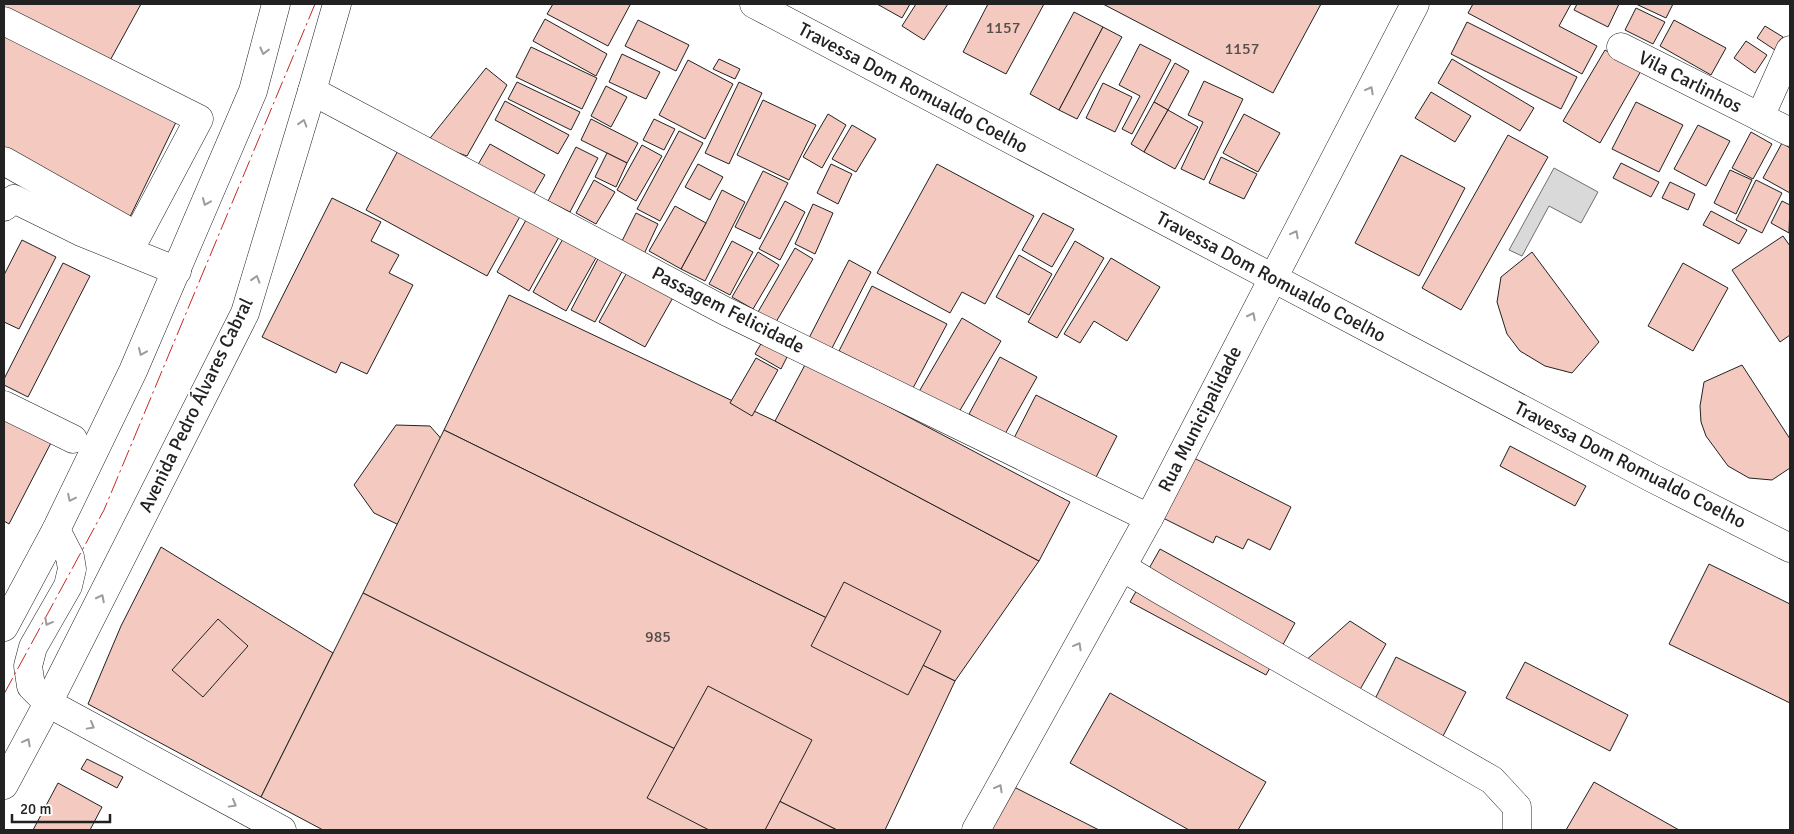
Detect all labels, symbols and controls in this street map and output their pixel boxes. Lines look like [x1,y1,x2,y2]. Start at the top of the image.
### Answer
street label: Travessa Dom Romualdo Coelho [794,17,1032,159]
house number: 1157 [986,18,1020,38]
house number: 1157 [1225,39,1259,59]
one-way arrow [259,46,270,55]
street label: Vila Carlinhos [1634,46,1746,118]
one-way arrow [1364,86,1374,95]
one-way arrow [297,119,307,128]
one-way arrow [201,197,212,206]
street label: Travessa Dom Romualdo Coelho [1152,206,1390,348]
one-way arrow [1289,230,1299,239]
street label: Passagem Felicidade [648,261,808,359]
one-way arrow [250,275,260,283]
street label: Avenida Pedro Álvares Cabral [134,294,258,516]
one-way arrow [1246,313,1256,322]
street label: Rua Municipalidade [1153,342,1247,496]
one-way arrow [137,347,148,356]
street label: Travessa Dom Romualdo Coelho [1510,396,1750,534]
one-way arrow [67,493,78,502]
one-way arrow [95,594,105,603]
one-way arrow [44,616,54,625]
house number: 985 [645,627,671,647]
one-way arrow [1072,642,1082,651]
one-way arrow [85,720,94,730]
one-way arrow [21,739,31,748]
one-way arrow [993,784,1003,793]
scale bar [12,792,110,824]
one-way arrow [228,798,237,808]
text: 20 m [20,800,51,818]

